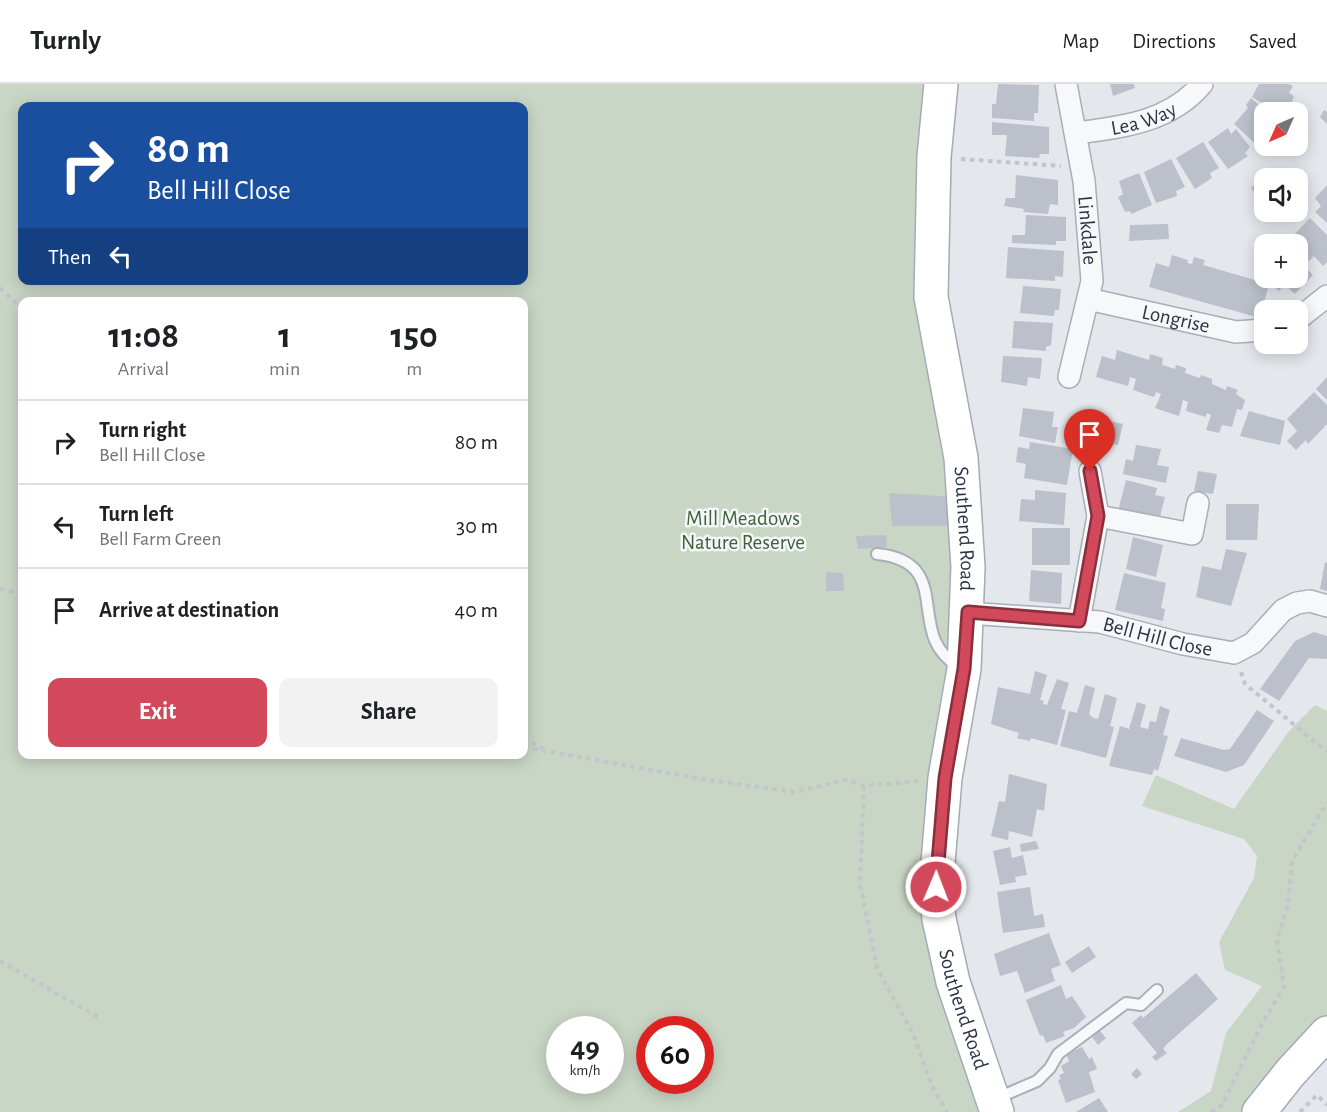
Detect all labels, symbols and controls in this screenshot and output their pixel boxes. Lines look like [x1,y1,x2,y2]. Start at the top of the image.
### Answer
text: Turnly [30,27,101,55]
text: Map [1063,31,1099,52]
text: Directions [1132,31,1216,52]
text: Saved [1249,31,1297,52]
street label: Lea Way [1109,99,1180,139]
north arrow [1254,102,1308,156]
map controls [1254,102,1308,354]
icon: right [48,126,126,204]
text: 80 m [147,128,230,170]
button: sound [1254,168,1308,222]
text: Bell Hill Close [147,177,291,204]
street label: Linkdale [1074,195,1101,266]
button: + [1254,234,1308,288]
icon: left [104,240,137,273]
text: Then [48,246,92,268]
button: − [1254,300,1308,354]
street label: Longrise [1140,301,1212,337]
text: 11:08 [108,318,179,354]
text: 1 [278,318,291,354]
text: 150 [391,318,438,354]
text: Arrival [118,359,169,379]
text: min [269,359,300,379]
text: m [406,359,422,379]
pin [1064,409,1115,471]
icon: arrive [1073,418,1106,451]
text: Turn right [99,419,186,441]
icon: right [48,426,81,459]
text: 80 m [455,431,498,453]
text: Bell Hill Close [99,445,205,465]
street label: Southend Road [951,466,978,592]
text: Turn left [99,503,173,525]
park label: Mill Meadows Nature Reserve [681,508,805,553]
icon: left [48,510,81,543]
text: 30 m [456,515,498,537]
text: Bell Farm Green [99,529,222,549]
icon: arrive [48,594,81,627]
text: Arrive at destination [99,599,279,621]
text: 40 m [455,599,498,621]
street label: Bell Hill Close [1101,613,1214,660]
button: Exit [48,678,267,747]
button: Share [279,678,498,747]
position arrow [904,855,968,919]
street label: Southend Road [935,947,992,1072]
speed limit sign: 60 [636,1016,714,1094]
text: 49 [570,1033,600,1063]
text: km/h [570,1063,600,1078]

